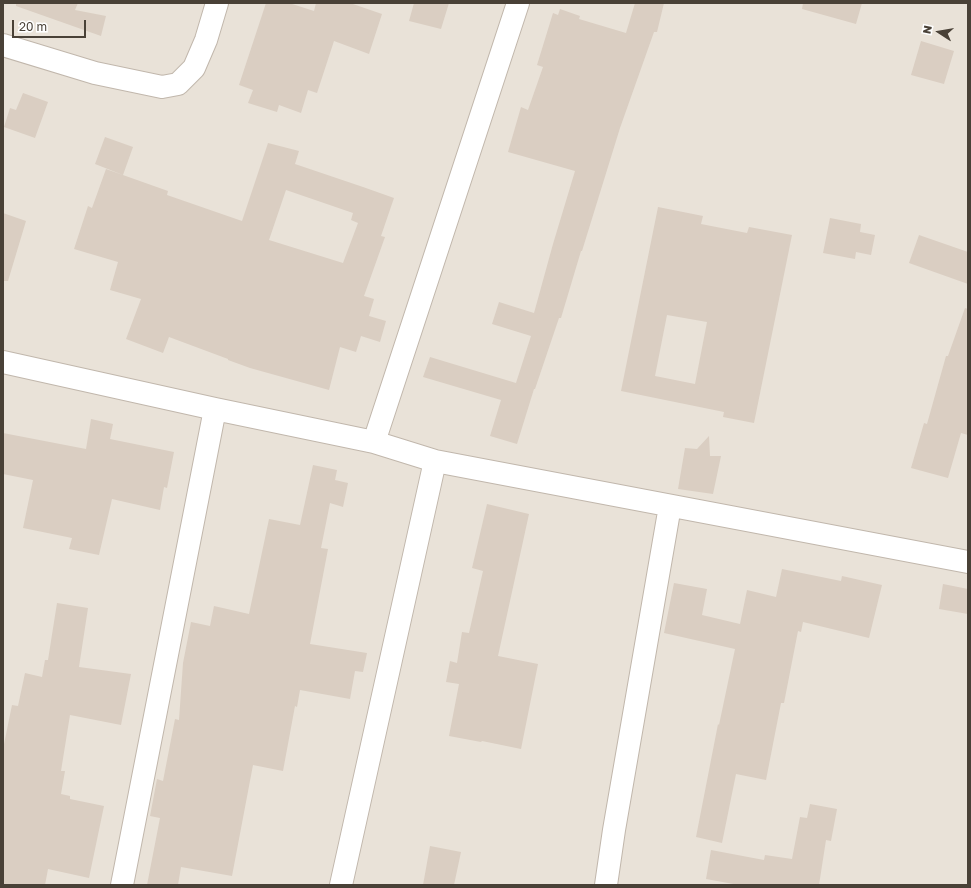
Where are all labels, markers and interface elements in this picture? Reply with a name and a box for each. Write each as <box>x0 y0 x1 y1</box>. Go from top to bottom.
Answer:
scale bar <box>14 12 88 38</box>
north arrow <box>919 12 959 52</box>
text: 20 m <box>19 19 47 34</box>
text: N <box>920 24 934 35</box>

